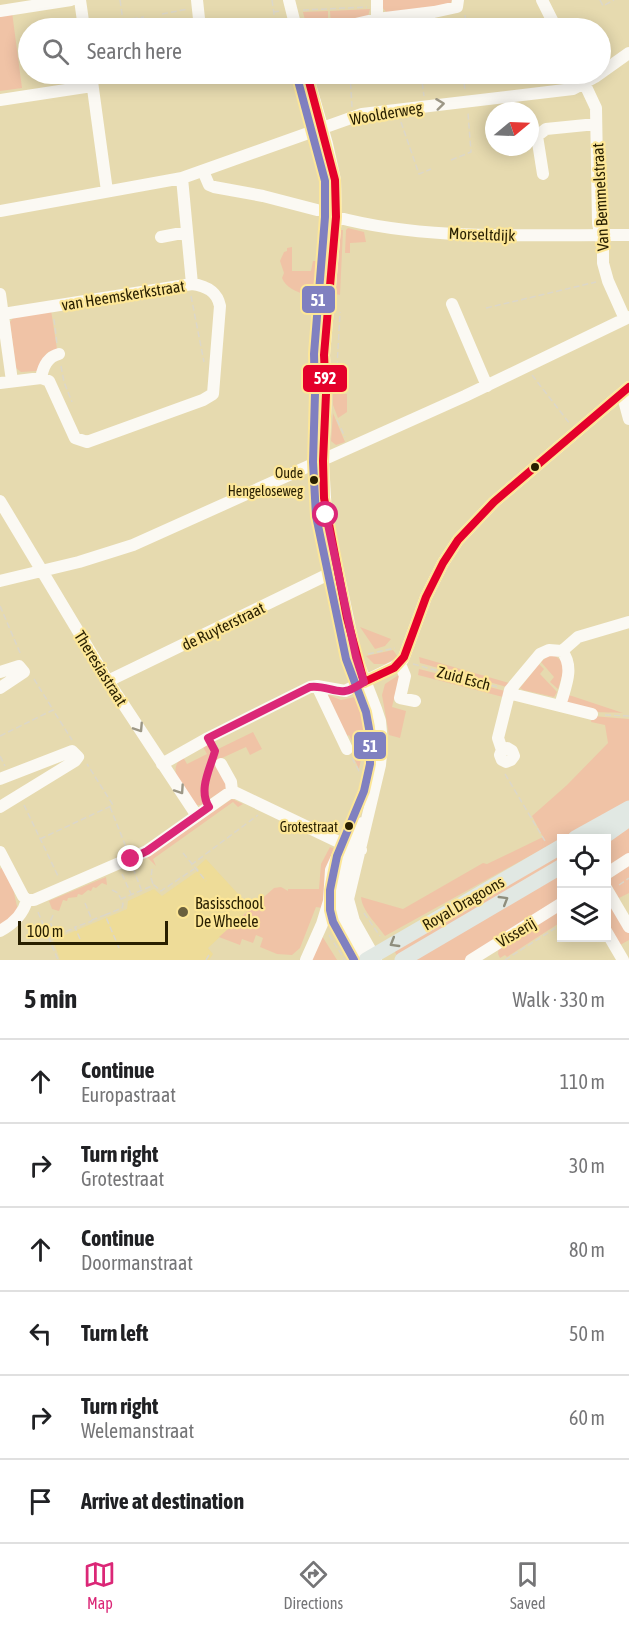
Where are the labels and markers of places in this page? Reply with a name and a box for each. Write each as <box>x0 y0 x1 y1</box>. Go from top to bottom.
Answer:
unlabelled marker <box>529 461 541 473</box>
place label: Oude Hengeloseweg <box>228 465 303 499</box>
marker: Oude Hengeloseweg <box>308 474 320 486</box>
place label: Grotestraat <box>280 819 338 835</box>
marker: Grotestraat <box>343 820 355 832</box>
place label: Basisschool De Wheele <box>195 894 264 930</box>
marker: Basisschool De Wheele <box>176 905 190 919</box>

